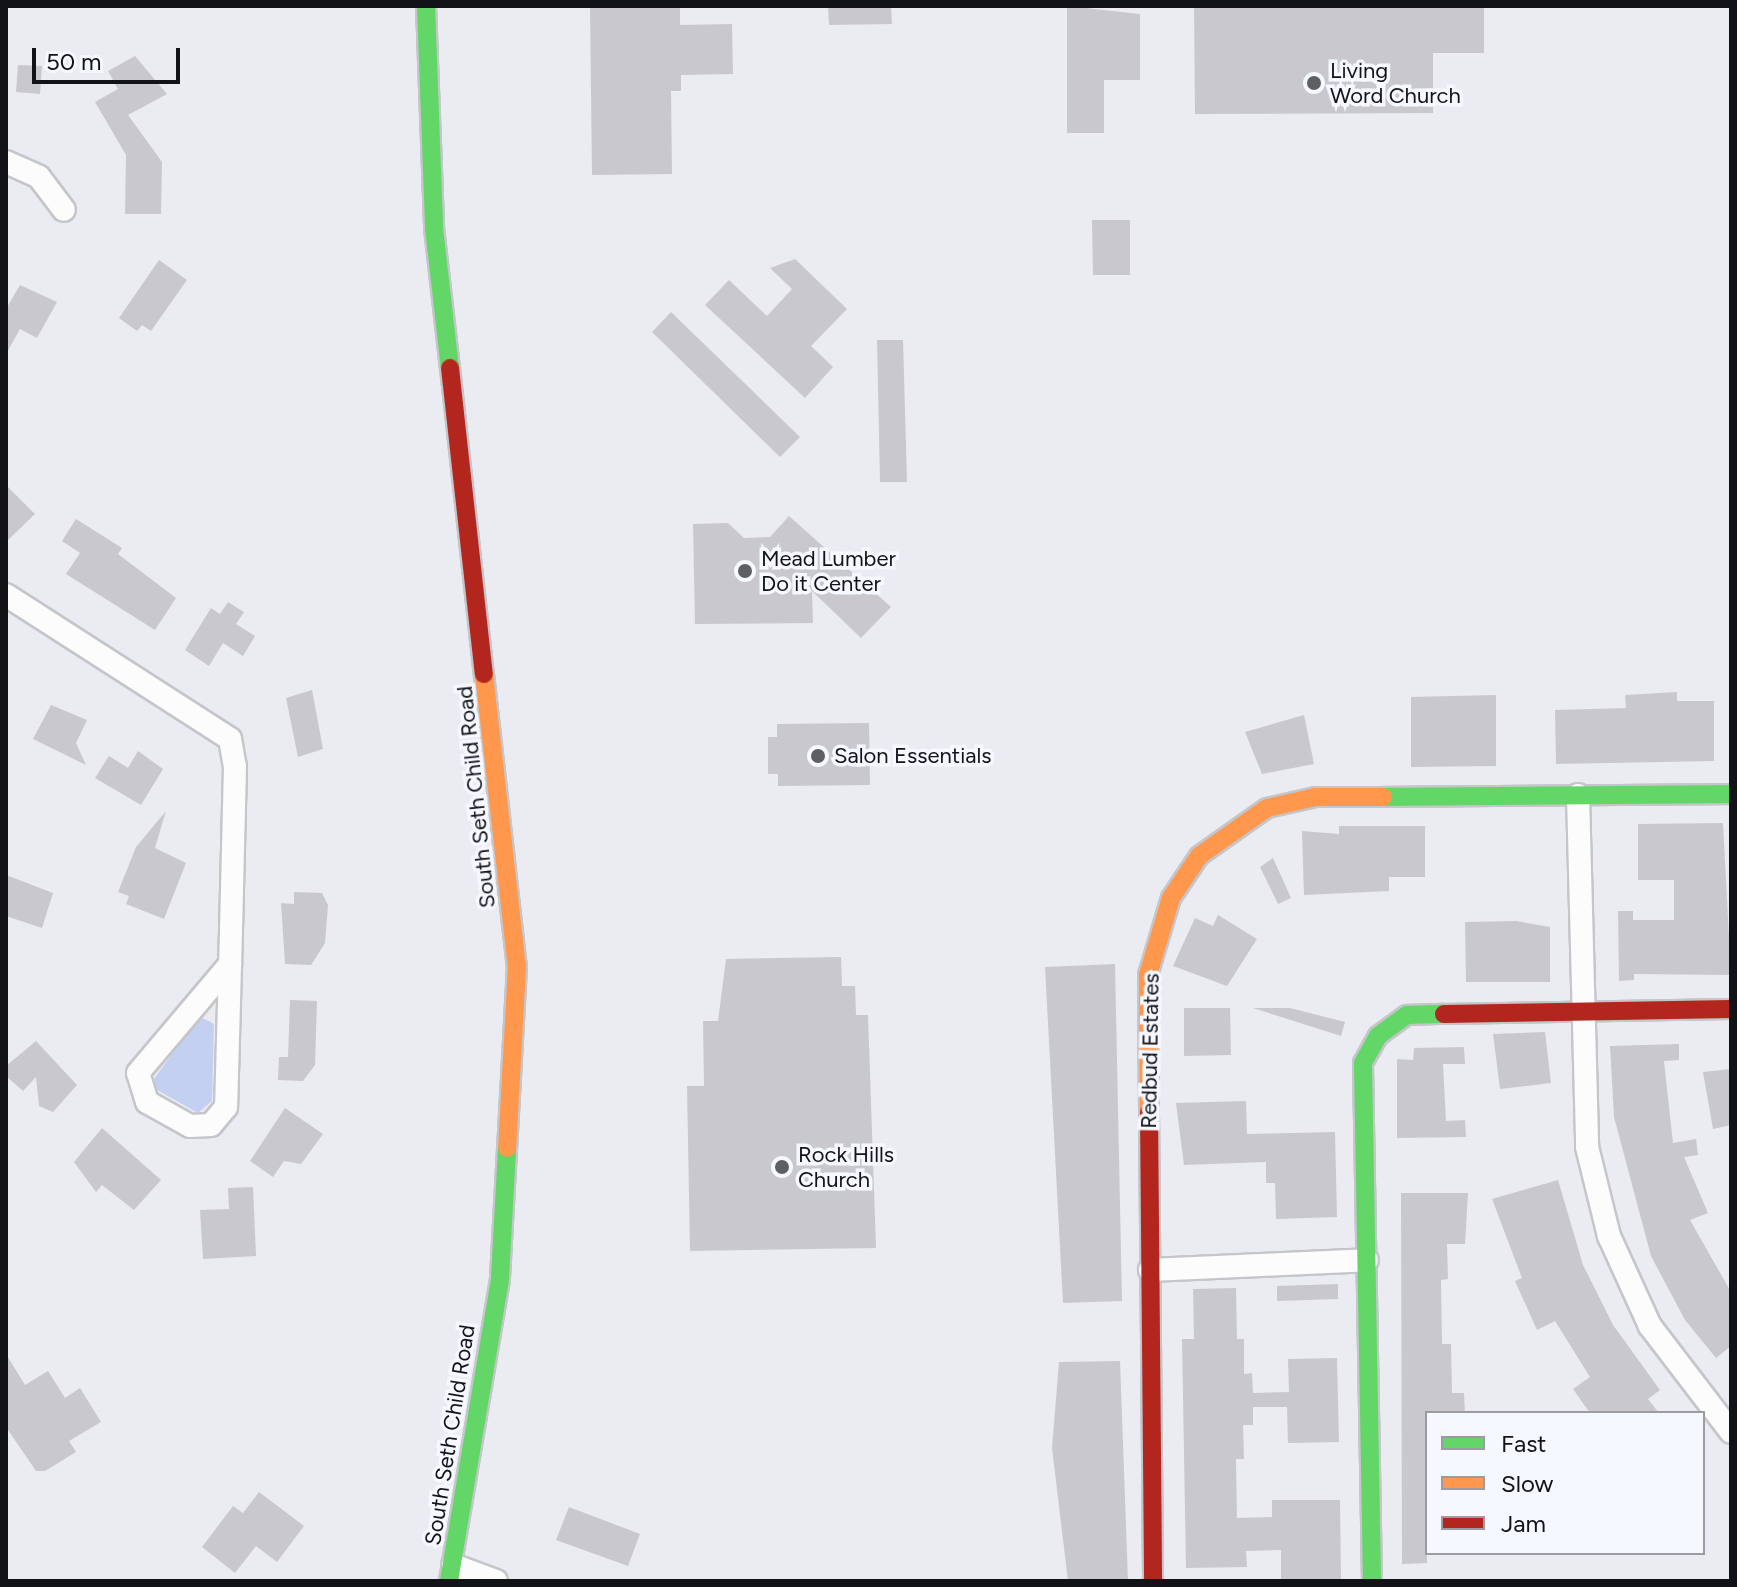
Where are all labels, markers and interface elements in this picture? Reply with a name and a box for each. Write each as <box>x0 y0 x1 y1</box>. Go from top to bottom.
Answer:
scale bar <box>36 32 184 82</box>
text: 50 m <box>46 47 102 76</box>
place label: Living Word Church <box>1330 57 1461 108</box>
marker: Living Word Church <box>1305 74 1323 92</box>
place label: Mead Lumber Do it Center <box>761 545 896 596</box>
marker: Mead Lumber Do it Center <box>736 562 754 580</box>
street label: South Seth Child Road <box>451 685 501 909</box>
place label: Salon Essentials <box>834 743 992 769</box>
marker: Salon Essentials <box>809 747 827 765</box>
street label: Redbud Estates <box>1135 973 1165 1129</box>
place label: Rock Hills Church <box>798 1141 894 1192</box>
marker: Rock Hills Church <box>773 1158 791 1176</box>
street label: South Seth Child Road <box>420 1323 480 1547</box>
legend <box>1425 1411 1705 1555</box>
text: Fast <box>1501 1429 1546 1458</box>
text: Slow <box>1501 1469 1553 1498</box>
text: Jam <box>1501 1509 1546 1538</box>

